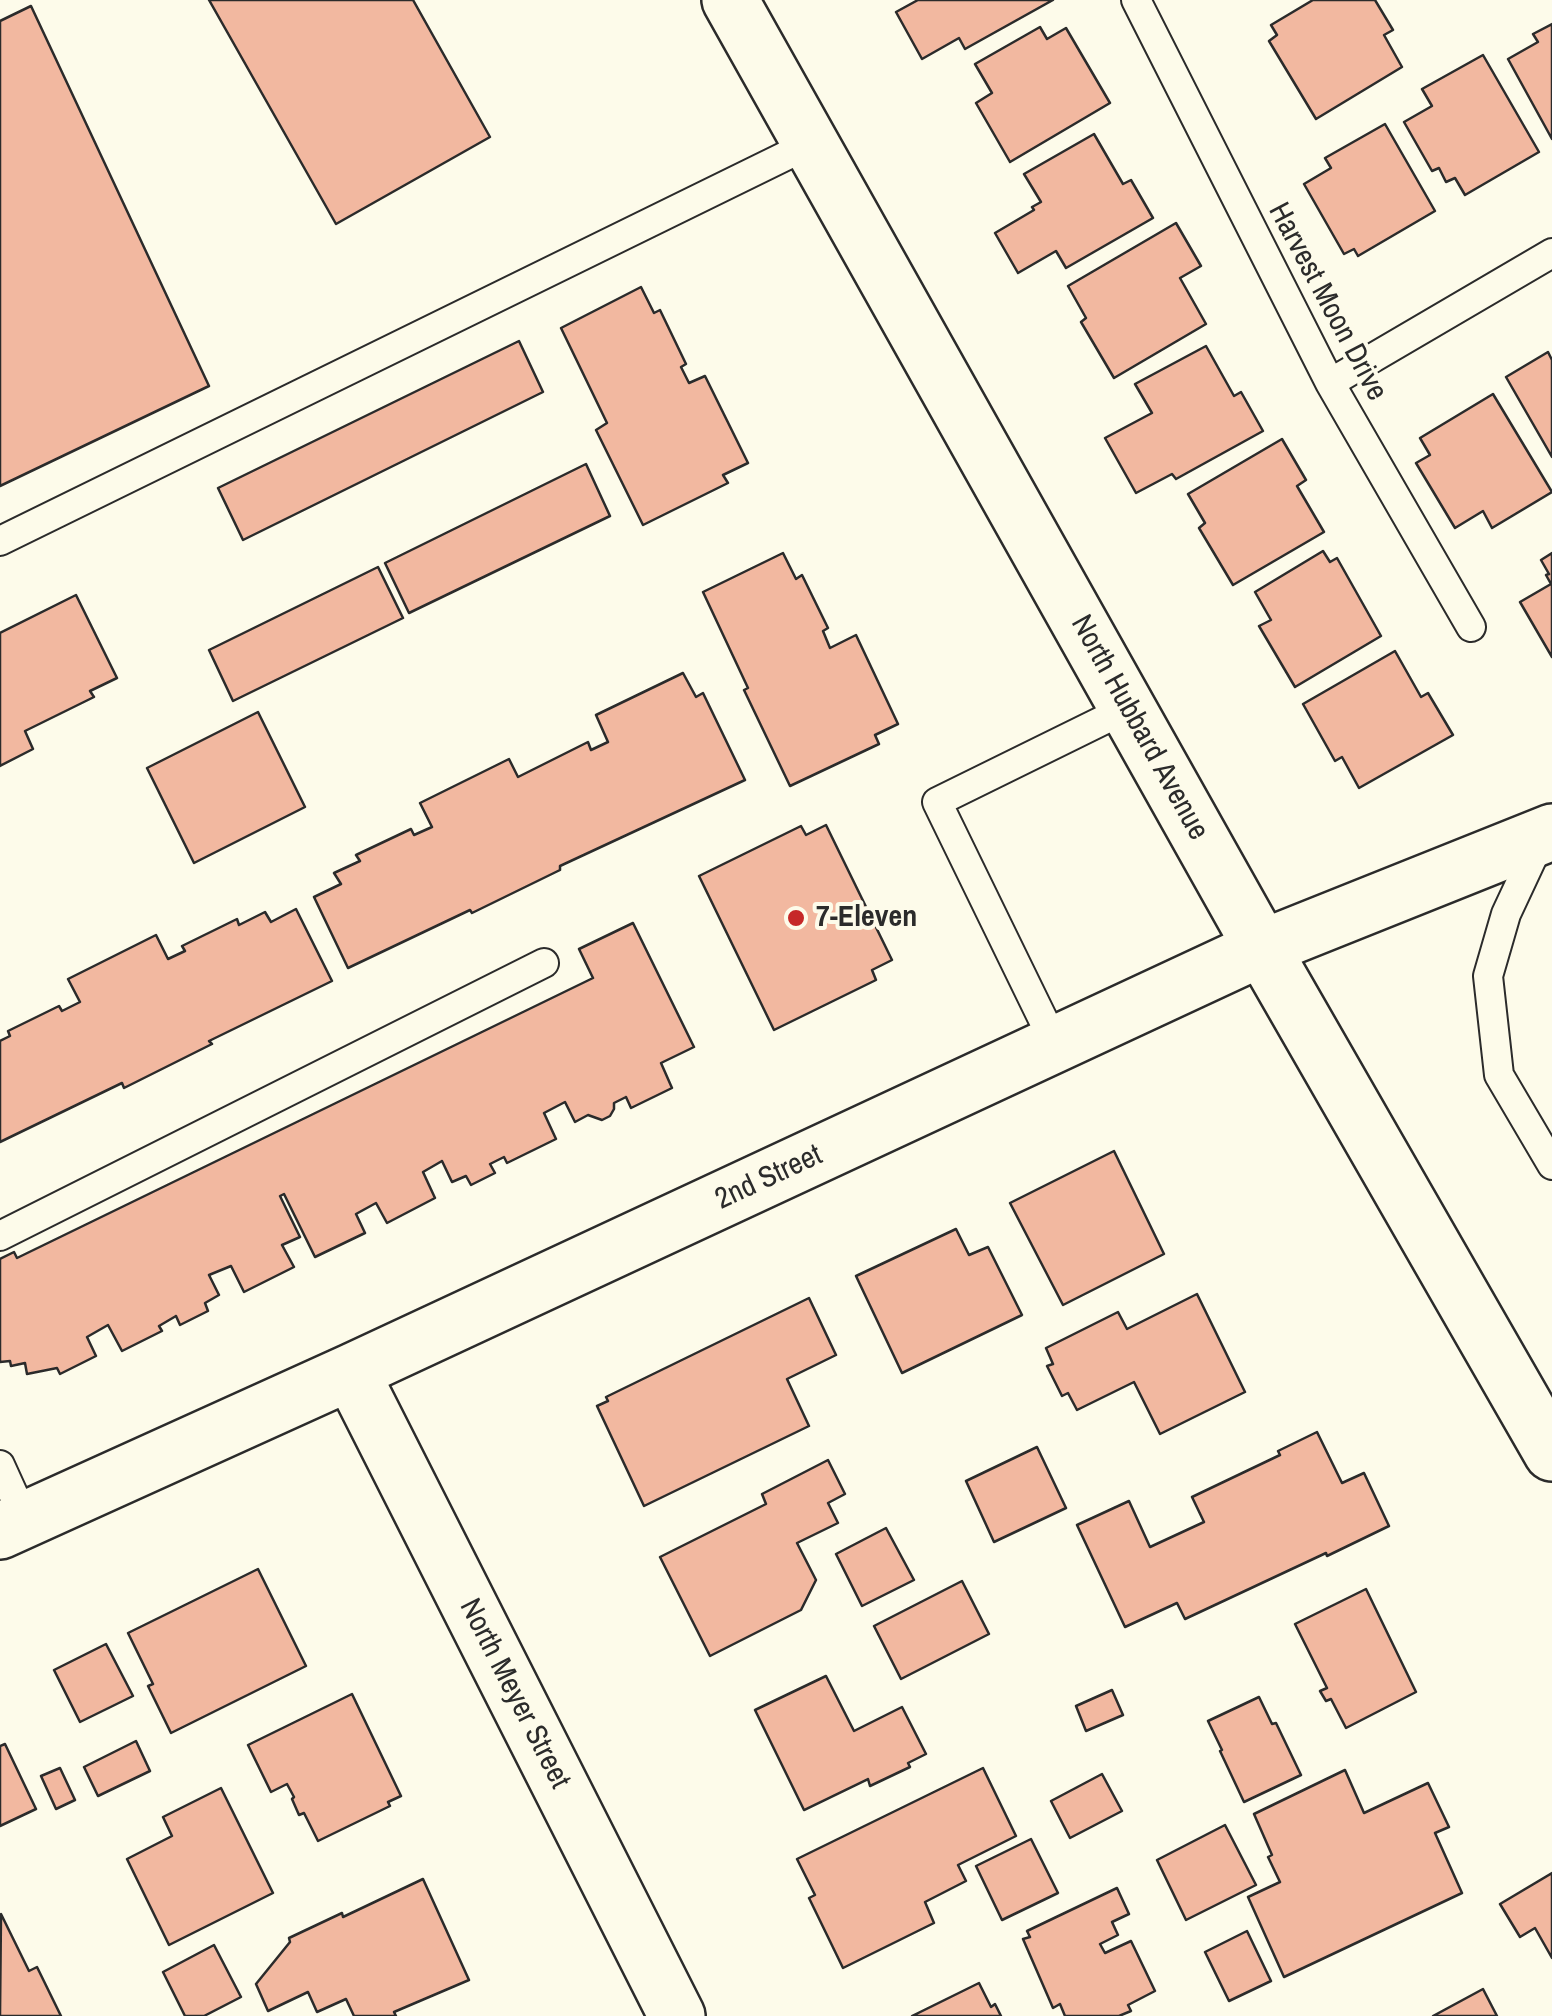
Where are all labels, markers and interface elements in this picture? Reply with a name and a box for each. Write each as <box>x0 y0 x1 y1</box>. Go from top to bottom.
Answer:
street label: Harvest Moon Drive <box>1260 197 1394 407</box>
street label: North Hubbard Avenue <box>1062 609 1216 847</box>
place label: 7-Eleven <box>816 900 917 936</box>
marker: 7-Eleven <box>785 907 807 929</box>
street label: 2nd Street <box>710 1138 828 1218</box>
street label: North Meyer Street <box>451 1593 577 1795</box>

